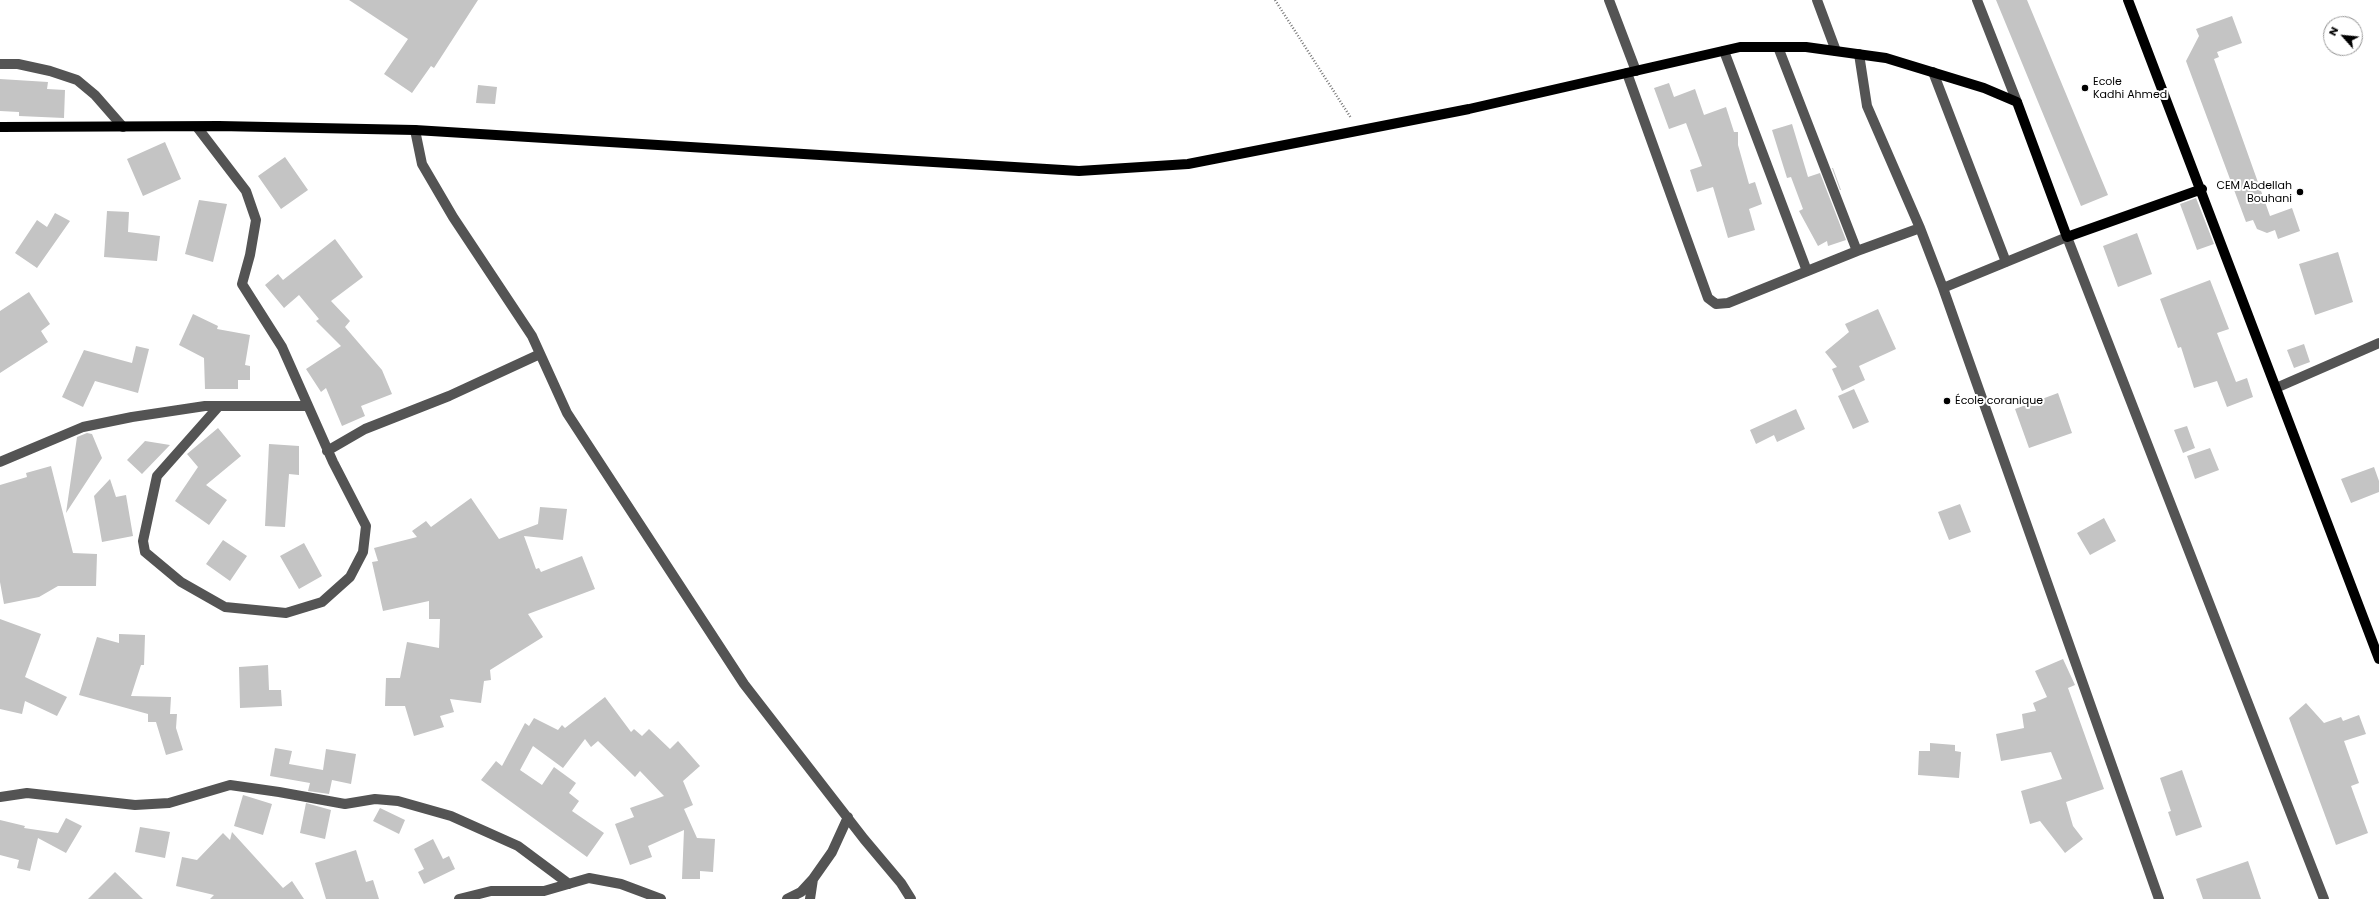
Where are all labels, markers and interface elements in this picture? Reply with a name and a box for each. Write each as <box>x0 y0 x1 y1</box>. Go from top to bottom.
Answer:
north arrow <box>2323 16 2363 56</box>
text: N <box>2324 24 2342 38</box>
place label: Ecole Kadhi Ahmed <box>2093 75 2167 101</box>
marker: Ecole Kadhi Ahmed <box>2080 83 2090 93</box>
place label: CEM Abdellah Bouhani <box>2216 179 2292 205</box>
marker: CEM Abdellah Bouhani <box>2295 187 2305 197</box>
place label: École coranique <box>1955 394 2043 408</box>
marker: École coranique <box>1942 396 1952 406</box>

